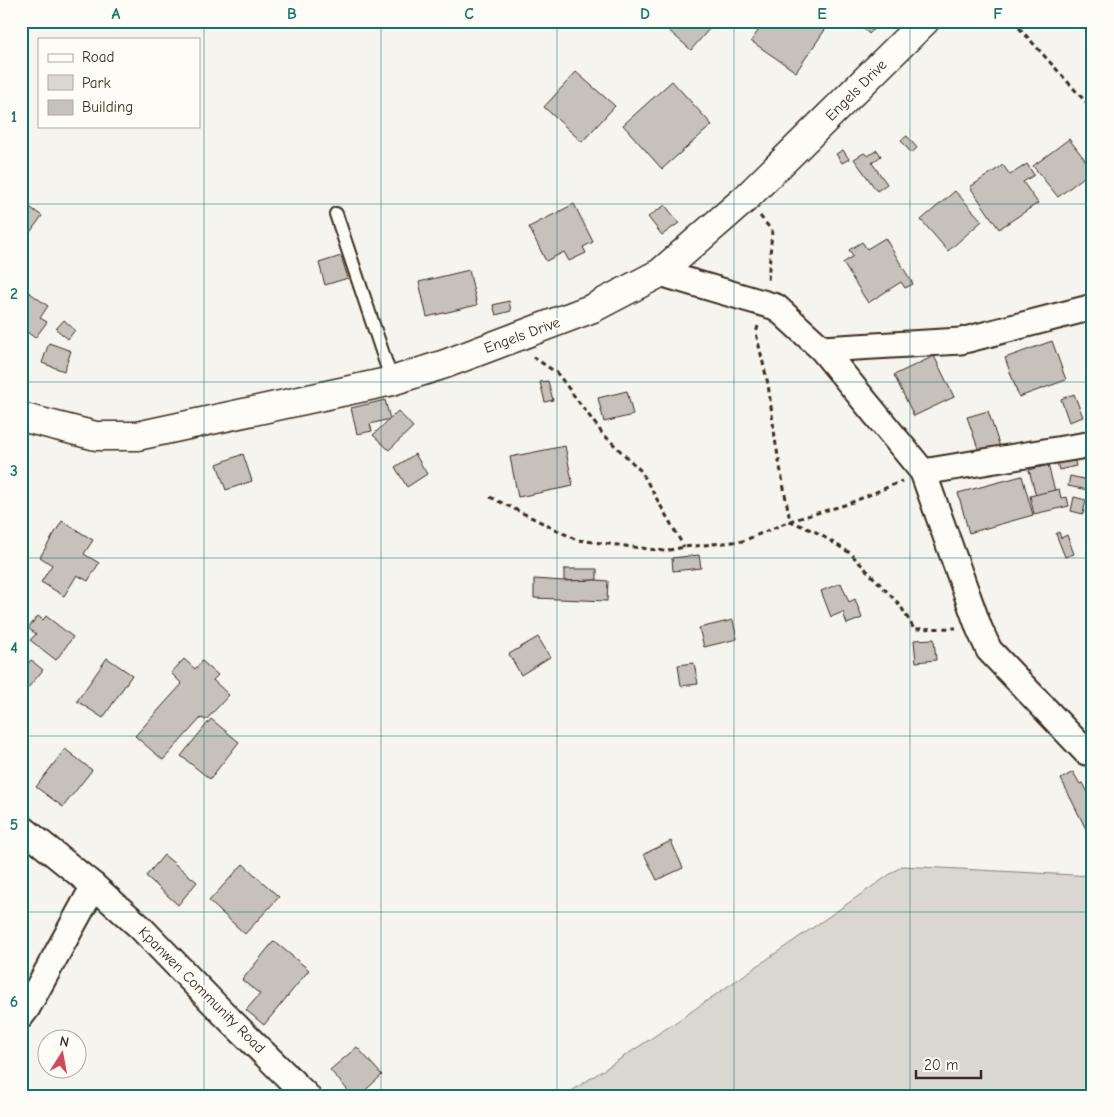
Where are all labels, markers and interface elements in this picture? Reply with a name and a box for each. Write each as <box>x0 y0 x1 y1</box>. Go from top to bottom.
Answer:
text: A <box>112 5 121 23</box>
text: B <box>287 5 297 23</box>
text: C <box>464 5 474 23</box>
text: D <box>640 5 650 23</box>
text: E <box>817 5 827 23</box>
text: F <box>993 5 1003 23</box>
legend <box>38 38 200 128</box>
text: Road <box>82 48 114 66</box>
street label: Engels Drive <box>821 55 891 125</box>
text: Park <box>82 74 111 92</box>
text: Building <box>82 98 133 116</box>
text: 1 <box>11 108 17 126</box>
text: 2 <box>10 285 18 303</box>
street label: Engels Drive <box>482 313 563 357</box>
text: 3 <box>10 462 18 480</box>
text: 4 <box>10 639 18 657</box>
text: 5 <box>10 816 18 834</box>
street label: Kpanwen Community Road <box>135 923 269 1057</box>
text: 6 <box>10 993 18 1011</box>
north arrow <box>38 1030 88 1080</box>
text: N <box>58 1033 70 1051</box>
scale bar <box>916 1047 982 1079</box>
text: 20 m <box>924 1056 958 1074</box>

